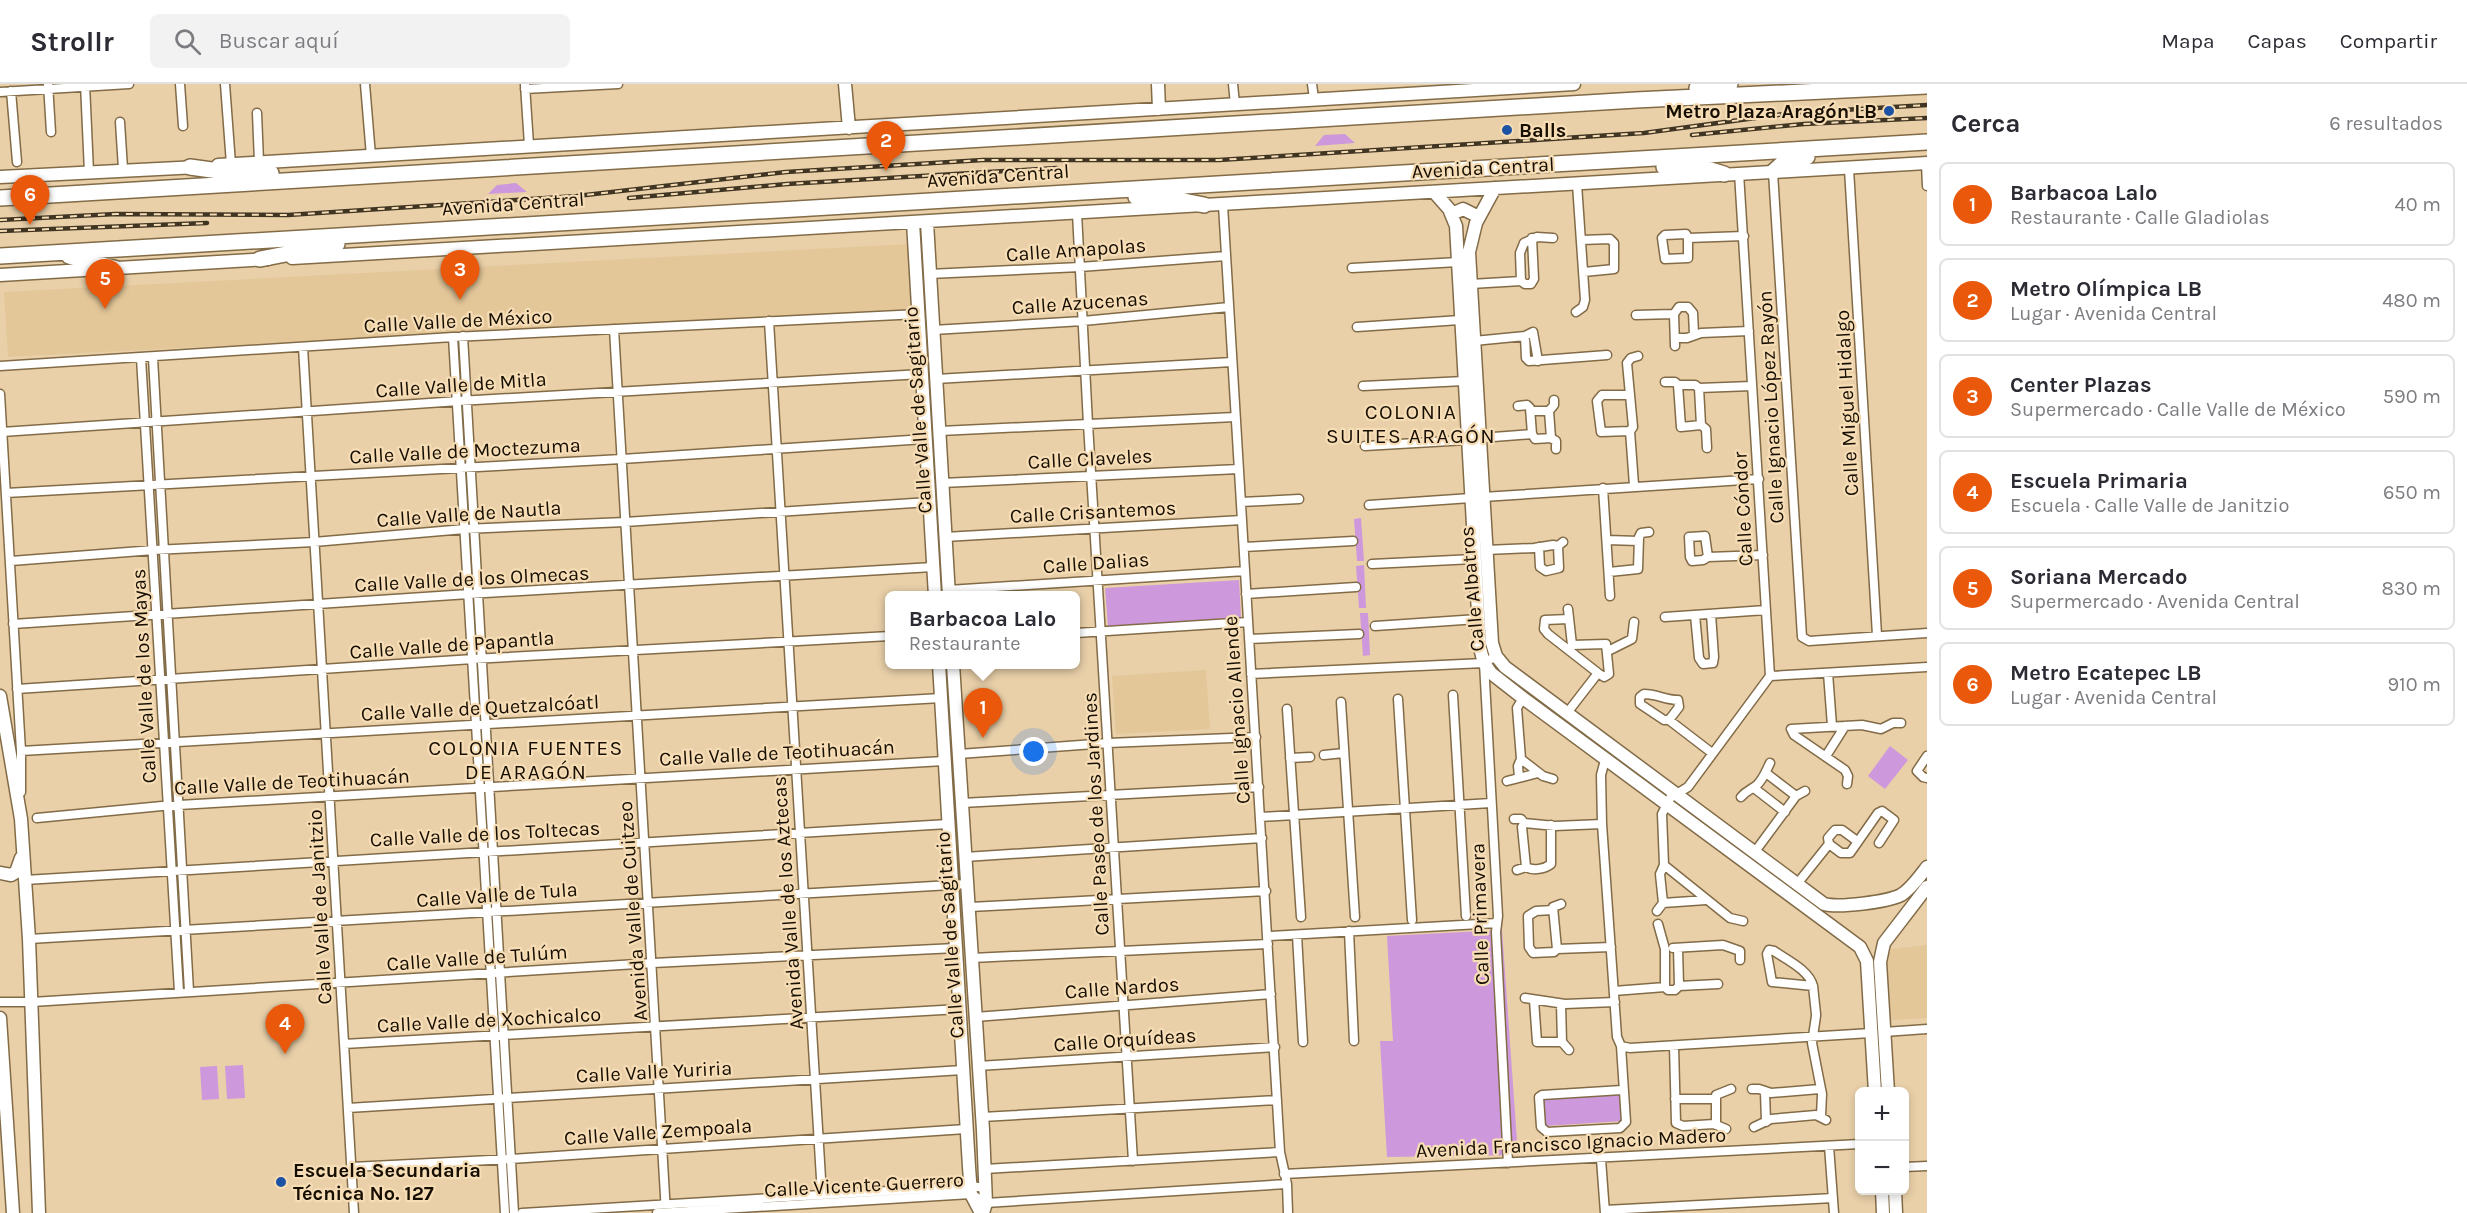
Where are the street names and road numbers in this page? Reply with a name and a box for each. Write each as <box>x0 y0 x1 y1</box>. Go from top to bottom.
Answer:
street label: Avenida Central <box>1411 153 1555 183</box>
street label: Avenida Central <box>926 160 1070 192</box>
street label: Avenida Central <box>441 188 585 220</box>
street label: Calle Amapolas <box>1005 234 1147 266</box>
street label: Calle Azucenas <box>1011 287 1149 319</box>
street label: Calle Ignacio López Rayón <box>1753 290 1789 524</box>
street label: Calle Valle de México <box>363 305 553 337</box>
street label: Calle Valle de Sagitario <box>899 306 937 514</box>
street label: Calle Miguel Hidalgo <box>1831 309 1863 497</box>
street label: Calle Valle de Mitla <box>375 368 547 402</box>
street label: Calle Valle de Moctezuma <box>349 433 581 469</box>
street label: Calle Claveles <box>1027 444 1153 474</box>
street label: Calle Cóndor <box>1728 450 1757 567</box>
street label: Calle Valle de Nautla <box>376 496 562 532</box>
street label: Calle Crisantemos <box>1009 496 1177 528</box>
street label: Calle Albatros <box>1455 525 1489 653</box>
street label: Calle Dalias <box>1042 548 1150 578</box>
street label: Calle Valle de los Olmecas <box>354 561 590 597</box>
street label: Calle Valle de los Mayas <box>127 568 161 784</box>
street label: Calle Ignacio Allende <box>1219 615 1255 805</box>
street label: Calle Valle de Papantla <box>349 626 555 664</box>
street label: Calle Valle de Quetzalcóatl <box>360 690 600 726</box>
street label: Calle Paseo de los Jardines <box>1078 692 1114 936</box>
street label: Calle Valle de Teotihuacán <box>659 735 895 771</box>
street label: Calle Valle de Teotihuacán <box>174 764 410 800</box>
street label: Avenida Valle de los Aztecas <box>768 775 808 1031</box>
street label: Avenida Valle de Cuitzeo <box>614 800 652 1022</box>
street label: Calle Valle de Janitzio <box>303 809 337 1005</box>
street label: Calle Valle de los Toltecas <box>369 816 601 852</box>
street label: Calle Valle de Sagitario <box>931 831 969 1039</box>
street label: Calle Primavera <box>1466 843 1494 985</box>
street label: Calle Valle de Tula <box>416 878 578 912</box>
street label: Calle Valle de Tulúm <box>386 940 568 976</box>
street label: Calle Nardos <box>1064 973 1180 1003</box>
street label: Calle Valle de Xochicalco <box>376 1003 602 1037</box>
street label: Calle Orquídeas <box>1053 1024 1197 1056</box>
street label: Calle Valle Yuriria <box>575 1056 733 1088</box>
street label: Calle Valle Zempoala <box>563 1114 753 1150</box>
street label: Avenida Francisco Ignacio Madero <box>1415 1123 1727 1163</box>
street label: Calle Vicente Guerrero <box>764 1168 964 1202</box>

